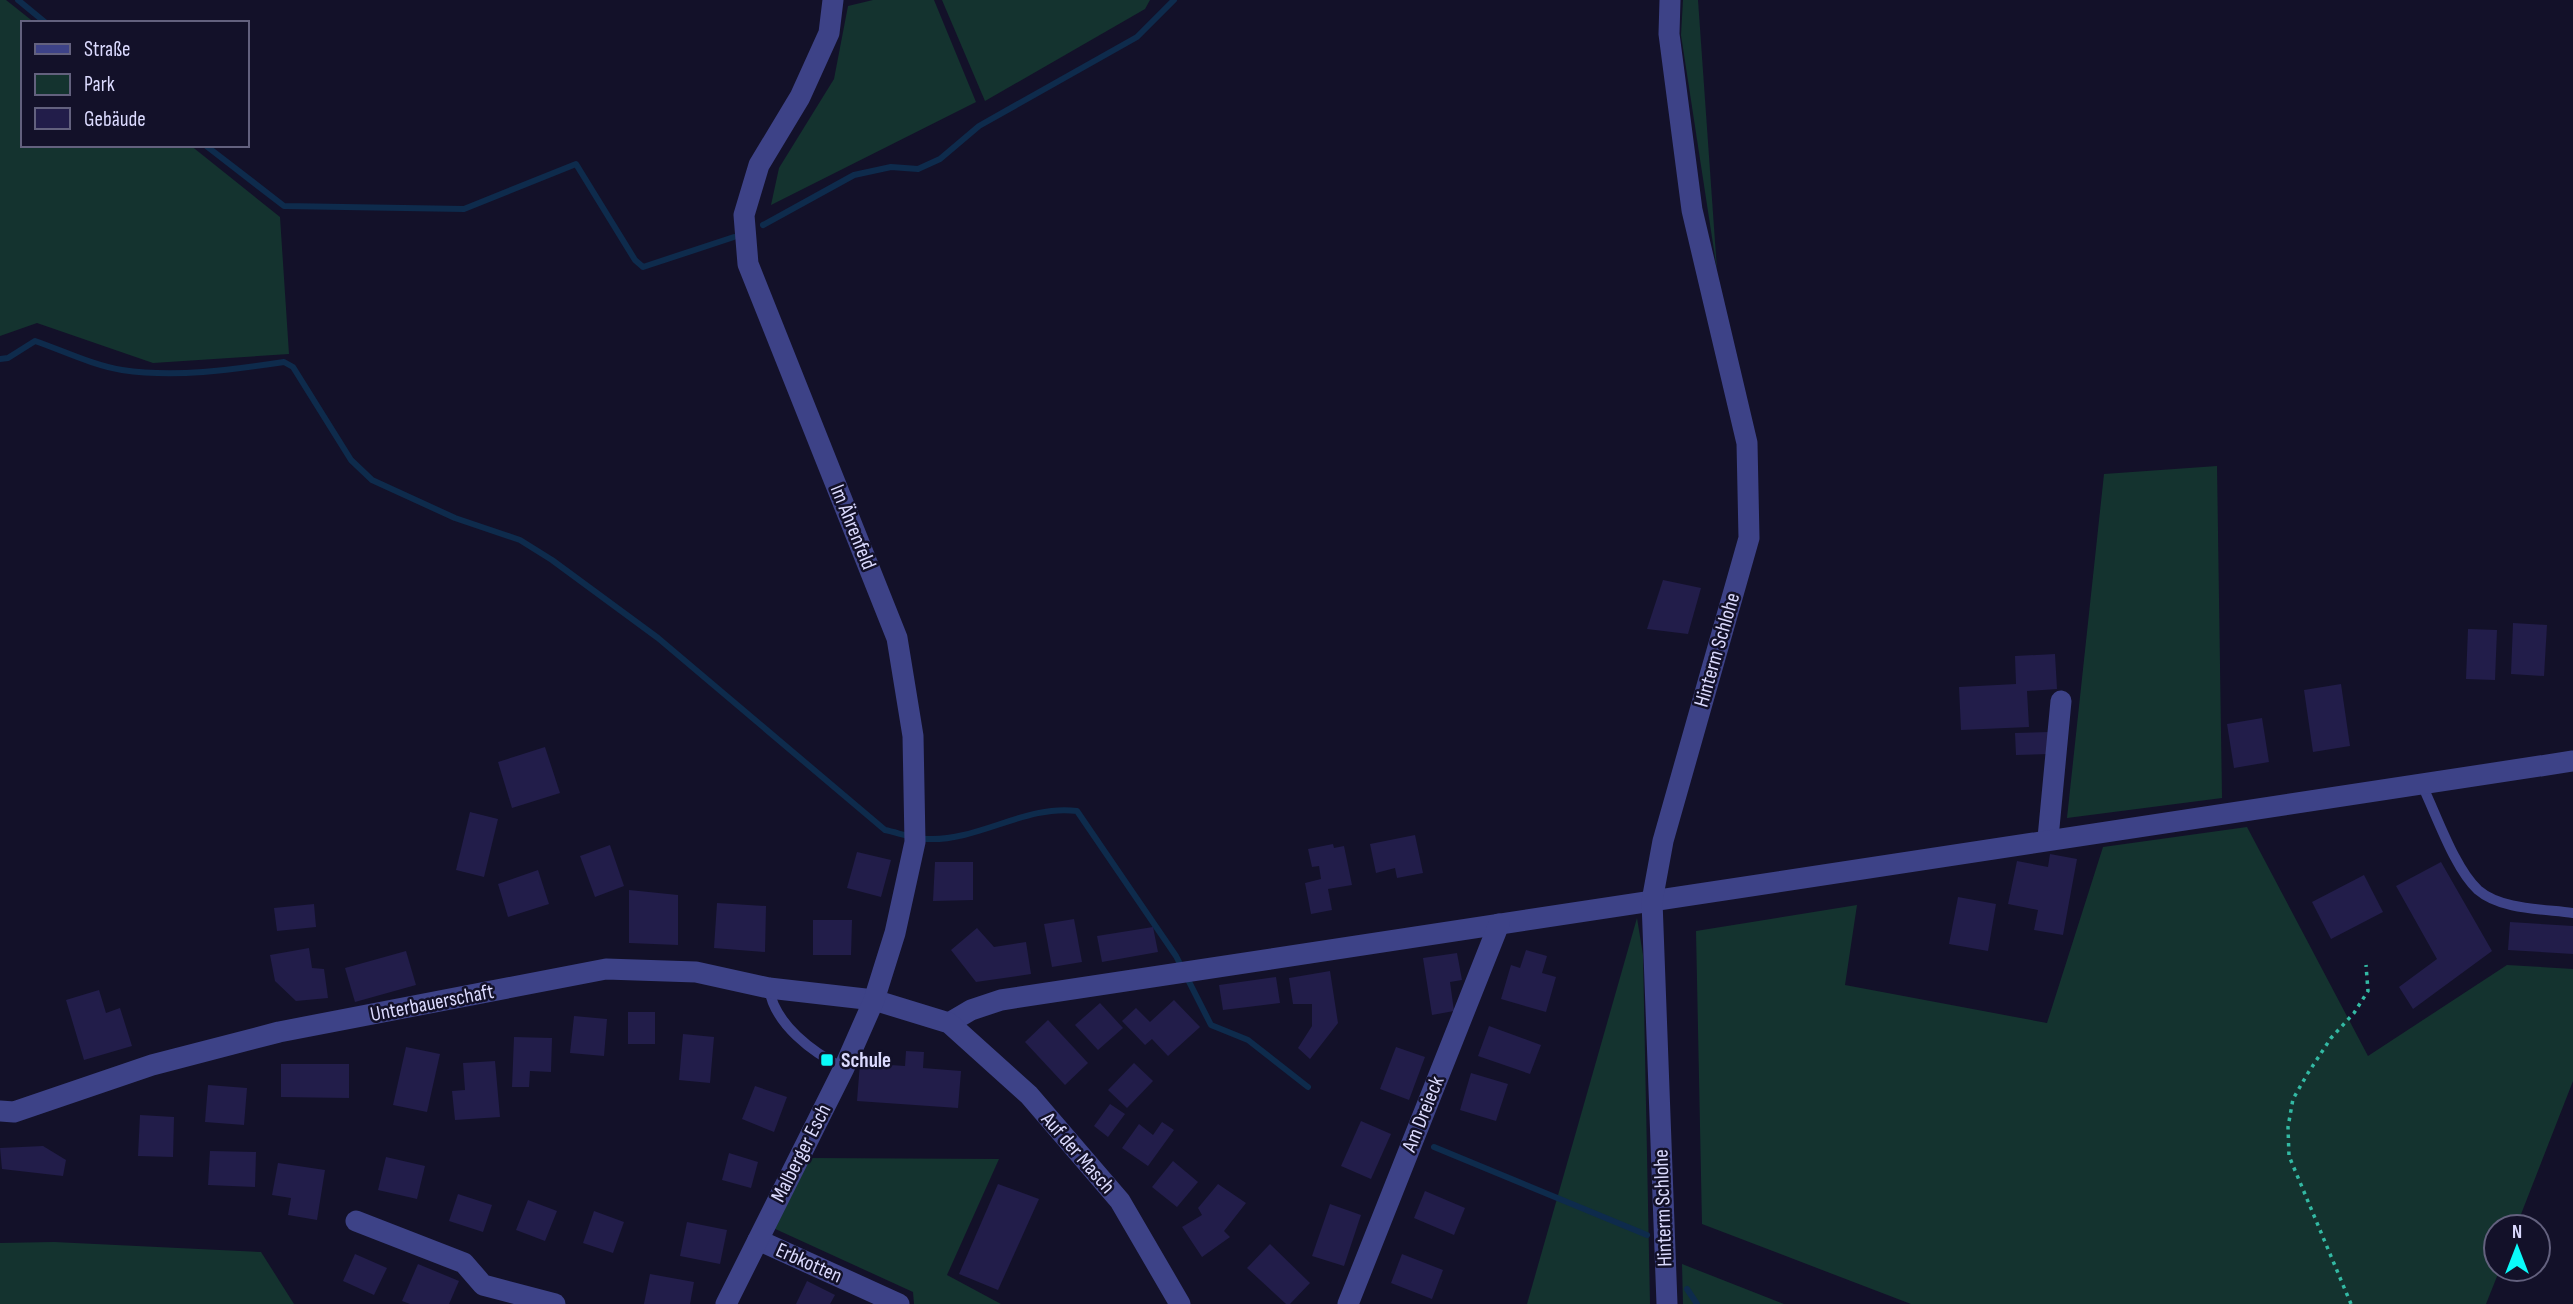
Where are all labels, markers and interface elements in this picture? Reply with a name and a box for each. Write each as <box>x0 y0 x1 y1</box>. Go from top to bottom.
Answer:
legend <box>21 21 248 147</box>
text: Straße <box>84 37 130 62</box>
text: Park <box>84 72 115 97</box>
text: Gebäude <box>84 107 146 132</box>
street label: Im Ährenfeld <box>825 481 881 573</box>
street label: Hinterm Schlohe <box>1689 590 1745 710</box>
street label: Unterbauerschaft <box>368 979 496 1027</box>
place label: Schule <box>841 1048 891 1073</box>
marker: Schule <box>819 1052 835 1068</box>
street label: Am Dreieck <box>1396 1072 1449 1156</box>
street label: Malberger Esch <box>766 1100 836 1206</box>
street label: Auf der Masch <box>1035 1107 1120 1199</box>
street label: Hinterm Schlohe <box>1648 1149 1678 1267</box>
north arrow <box>2482 1213 2552 1283</box>
text: N <box>2512 1221 2522 1244</box>
street label: Erbkotten <box>772 1237 846 1289</box>

